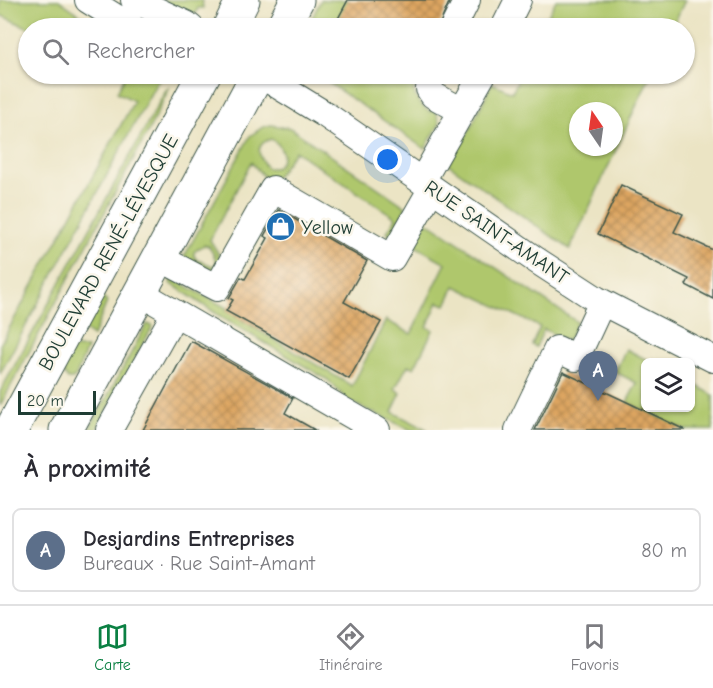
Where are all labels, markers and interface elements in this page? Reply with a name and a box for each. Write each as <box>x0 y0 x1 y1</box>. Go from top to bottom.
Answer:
search box <box>18 18 695 84</box>
icon: search <box>39 35 72 68</box>
text: Rechercher <box>87 38 195 64</box>
north arrow <box>569 102 623 156</box>
street label: BOULEVARD RENÉ-LÉVESQUE <box>34 130 183 374</box>
your location <box>373 145 402 174</box>
street label: RUE SAINT-AMANT <box>420 176 574 289</box>
shop icon: Yellow <box>264 211 296 243</box>
place label: Yellow <box>301 216 353 239</box>
pin: A <box>578 352 618 401</box>
map controls <box>641 358 695 412</box>
button: layers <box>641 358 695 412</box>
scale bar <box>18 388 96 416</box>
text: 20 m <box>27 392 64 410</box>
text: À proximité <box>24 454 151 484</box>
text: Desjardins Entreprises <box>83 526 294 552</box>
text: A <box>40 539 51 562</box>
text: 80 m <box>641 539 687 562</box>
text: Bureaux · Rue Saint-Amant <box>83 552 315 575</box>
tab: Carte <box>94 620 131 674</box>
tab: Itinéraire <box>319 620 382 674</box>
tab: Favoris <box>571 620 619 674</box>

